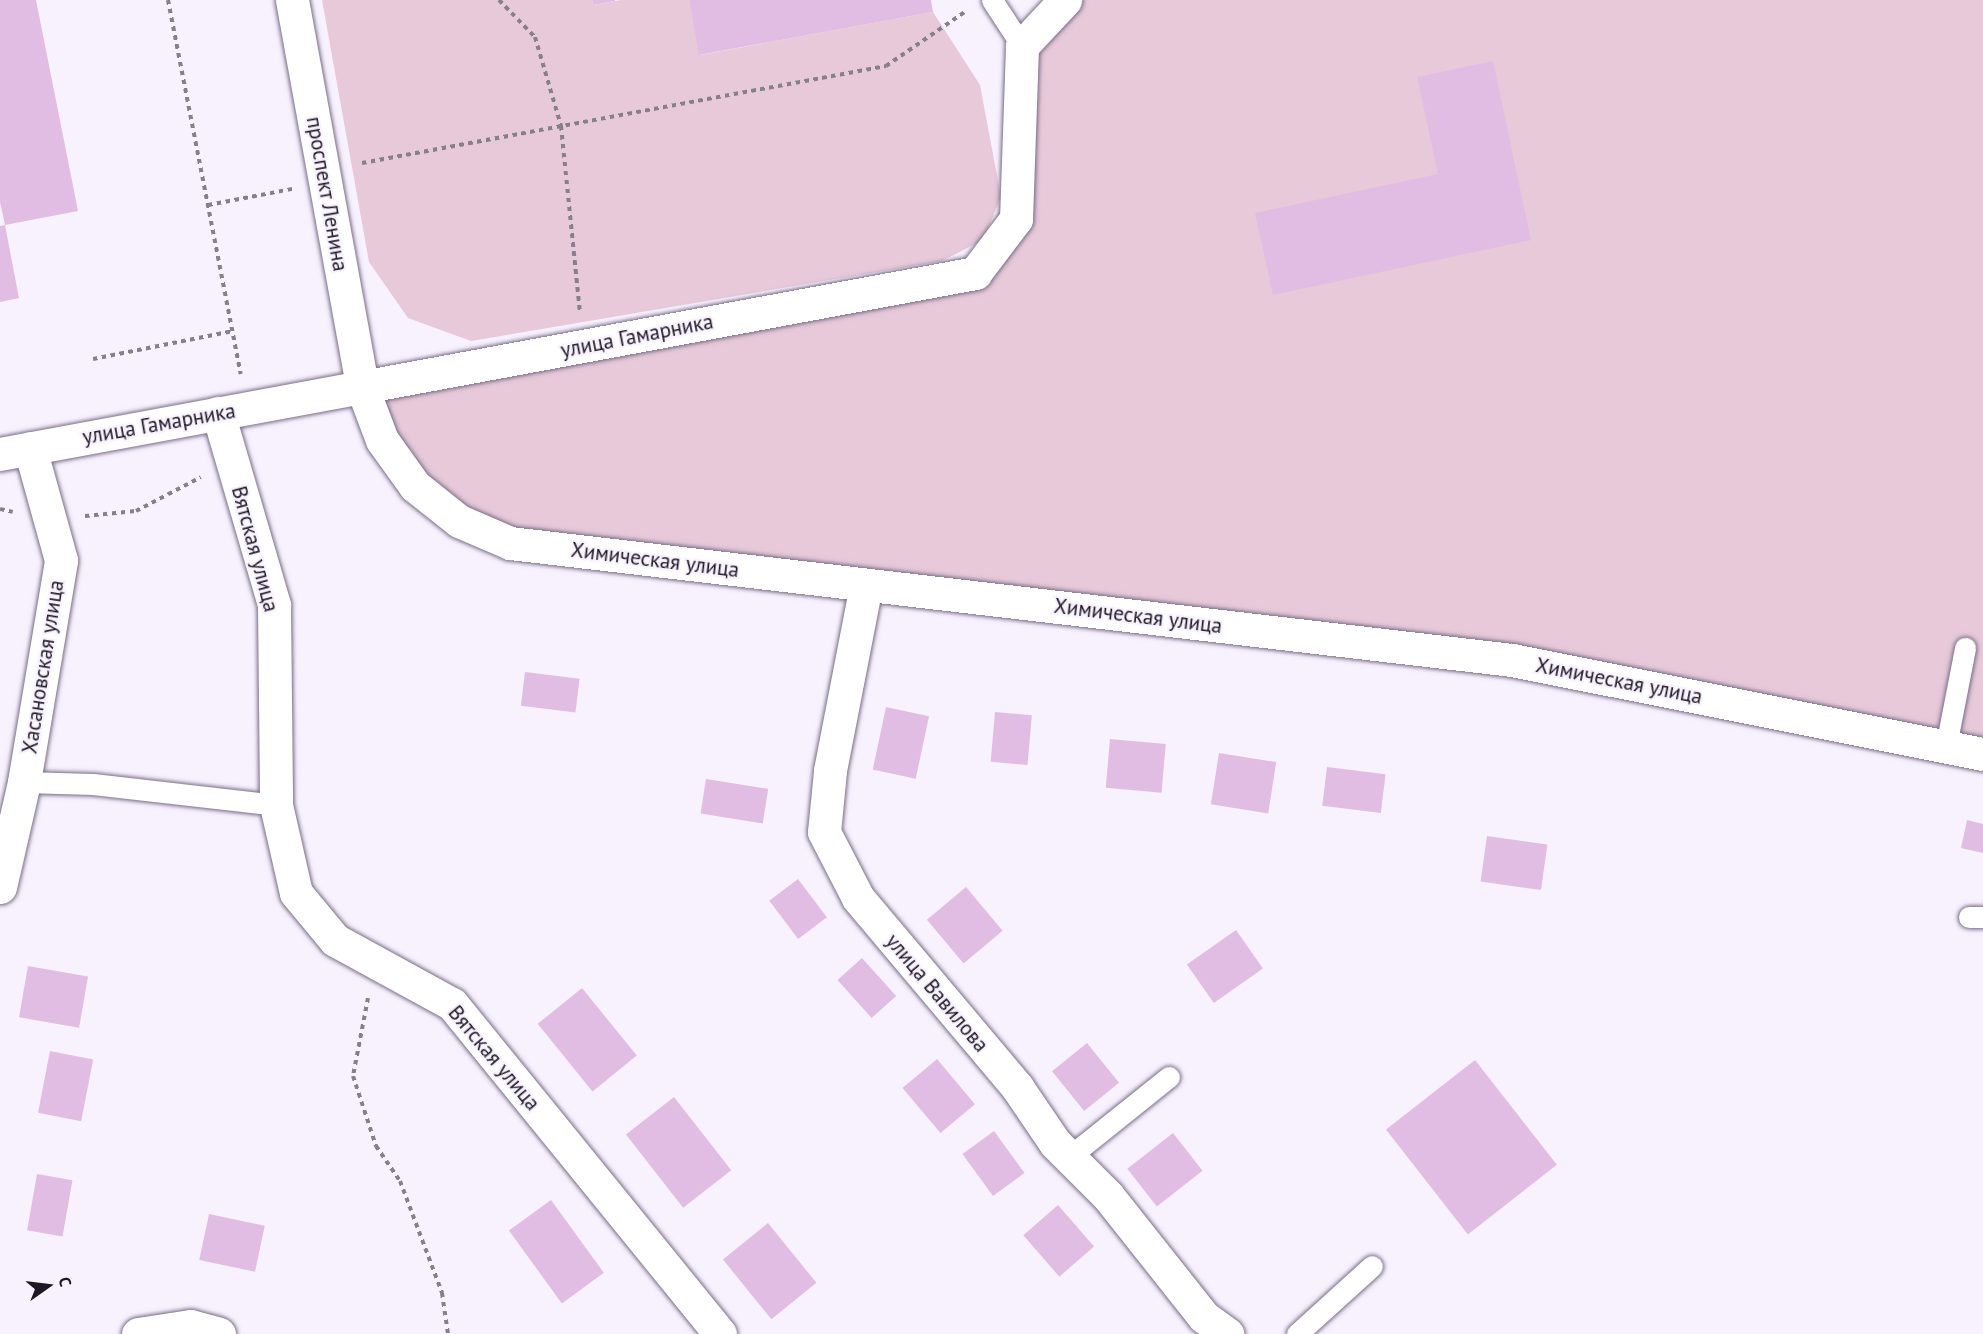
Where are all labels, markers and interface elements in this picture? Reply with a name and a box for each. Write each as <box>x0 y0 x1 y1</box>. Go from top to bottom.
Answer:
street label: проспект Ленина <box>301 114 353 274</box>
street label: улица Гамарника <box>559 309 715 363</box>
street label: улица Гамарника <box>80 398 238 450</box>
street label: Вятская улица <box>226 483 284 615</box>
street label: Химическая улица <box>570 537 740 583</box>
street label: Хасановская улица <box>17 578 69 756</box>
street label: Химическая улица <box>1053 593 1223 639</box>
street label: Химическая улица <box>1534 652 1704 710</box>
street label: улица Вавилова <box>880 929 994 1057</box>
street label: Вятская улица <box>443 1000 545 1116</box>
north arrow <box>18 1256 78 1316</box>
text: С <box>55 1275 76 1288</box>

